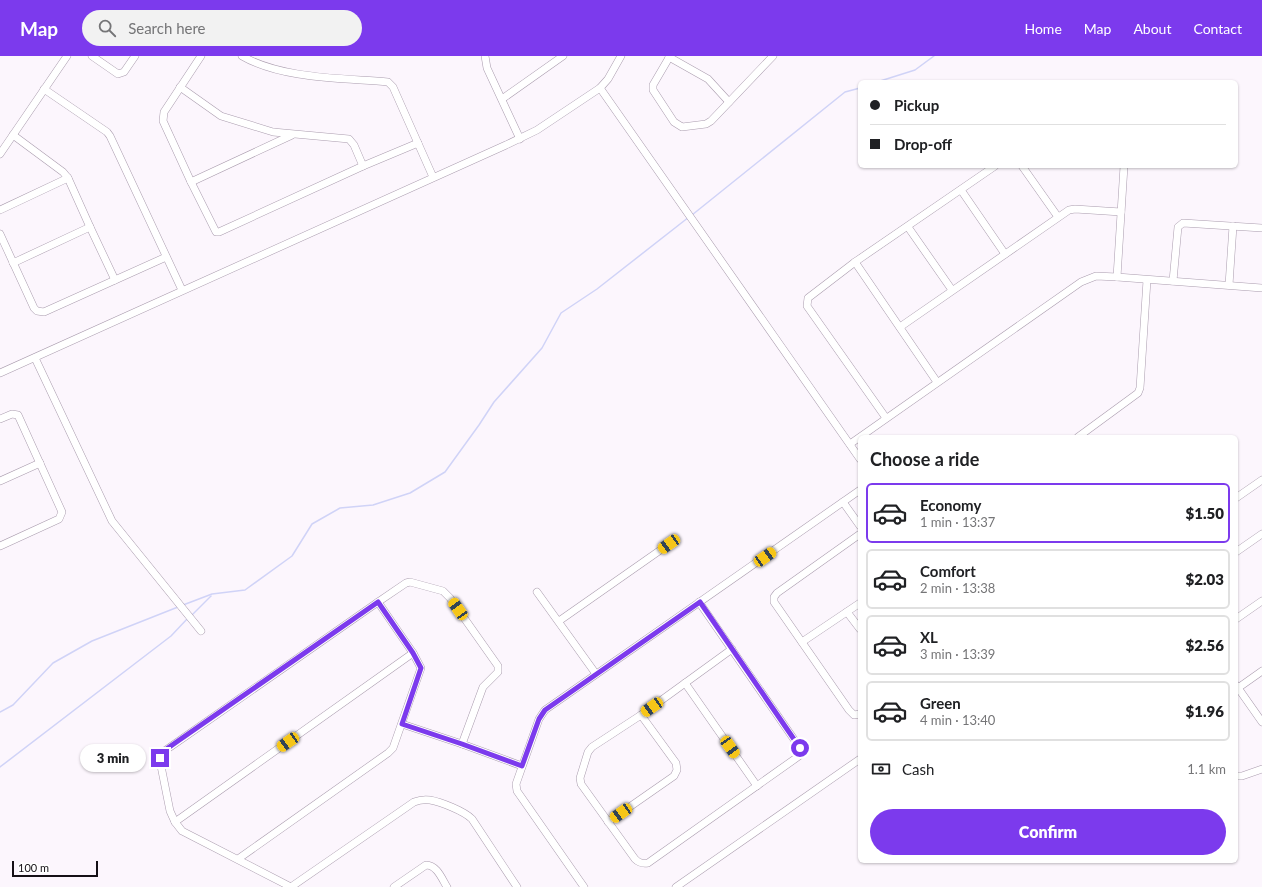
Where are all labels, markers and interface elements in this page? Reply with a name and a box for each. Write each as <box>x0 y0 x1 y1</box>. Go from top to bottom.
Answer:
search box <box>82 10 362 46</box>
text: Map <box>20 17 58 40</box>
icon: search <box>96 17 118 39</box>
text: Search here <box>128 19 206 37</box>
text: Home <box>1024 20 1062 37</box>
text: Map <box>1084 20 1111 37</box>
text: About <box>1133 20 1171 37</box>
text: Contact <box>1193 20 1242 37</box>
text: Pickup <box>894 96 939 114</box>
text: Drop-off <box>894 135 952 153</box>
text: Choose a ride <box>870 448 979 470</box>
icon: car <box>872 495 908 531</box>
text: Economy <box>920 496 981 514</box>
text: $1.50 <box>1186 504 1224 522</box>
text: 1 min · 13:37 <box>920 514 995 530</box>
car <box>656 532 682 556</box>
car <box>752 545 778 569</box>
icon: car <box>872 561 908 597</box>
text: Comfort <box>920 562 976 580</box>
text: $2.03 <box>1186 570 1224 588</box>
text: 2 min · 13:38 <box>920 580 995 596</box>
car <box>446 596 470 622</box>
icon: car <box>872 627 908 663</box>
text: XL <box>920 628 938 646</box>
text: $2.56 <box>1186 636 1224 654</box>
text: 3 min · 13:39 <box>920 646 995 662</box>
icon: car <box>872 693 908 729</box>
text: Green <box>920 694 961 712</box>
car <box>639 695 665 719</box>
text: $1.96 <box>1186 702 1224 720</box>
text: 4 min · 13:40 <box>920 712 995 728</box>
car <box>275 730 301 754</box>
car <box>718 734 742 760</box>
route start <box>791 739 809 757</box>
callout: 3 min <box>80 744 146 772</box>
route end <box>151 749 169 767</box>
text: 3 min <box>97 750 129 766</box>
icon: cash <box>870 758 892 780</box>
text: Cash <box>902 760 934 778</box>
text: 1.1 km <box>1187 761 1226 777</box>
car <box>608 801 634 825</box>
button: Confirm <box>870 809 1226 855</box>
scale bar <box>12 859 98 878</box>
text: 100 m <box>18 861 49 874</box>

